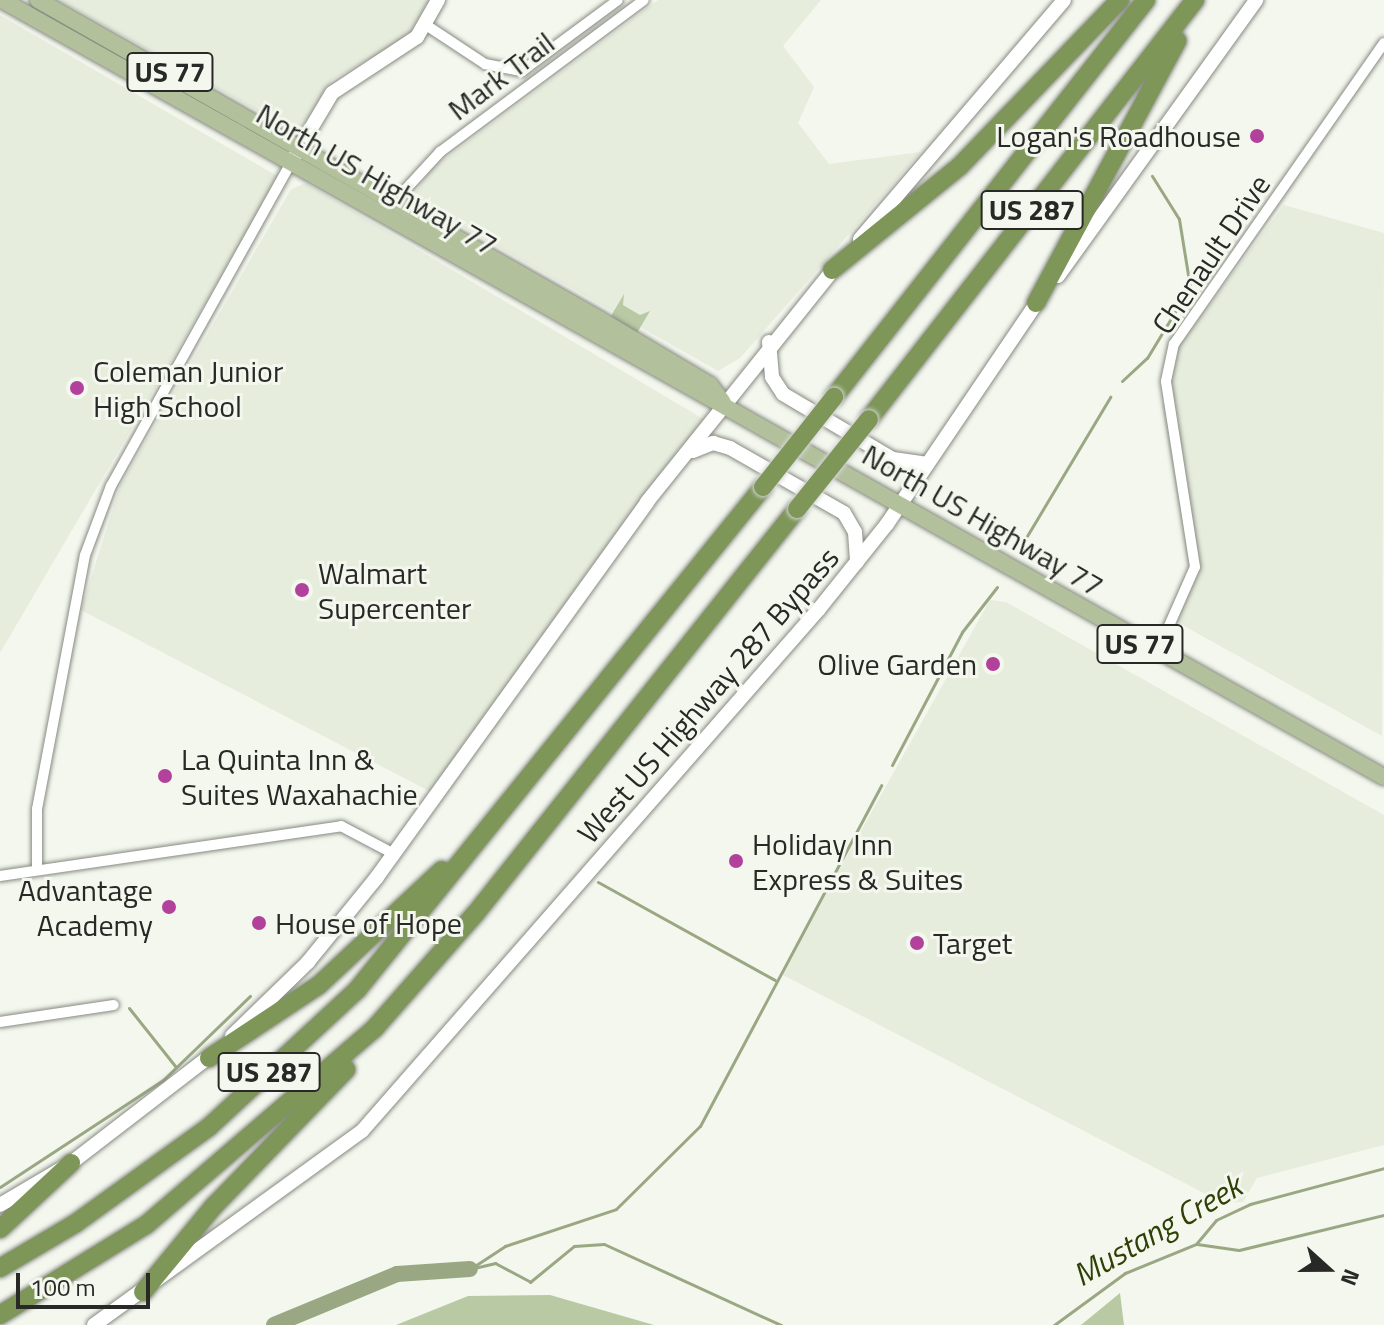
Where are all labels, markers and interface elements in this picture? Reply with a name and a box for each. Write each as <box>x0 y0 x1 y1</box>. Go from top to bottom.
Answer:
street label: Mark Trail <box>441 24 561 128</box>
road number: US 77 <box>126 48 214 96</box>
street label: North US Highway 77 <box>250 95 504 263</box>
place label: Logan's Roadhouse <box>996 118 1241 154</box>
marker: Logan's Roadhouse <box>1248 127 1266 145</box>
street label: Chenault Drive <box>1145 168 1277 340</box>
road number: US 287 <box>980 186 1084 234</box>
place label: Coleman Junior High School <box>93 353 283 424</box>
marker: Coleman Junior High School <box>68 379 86 397</box>
street label: North US Highway 77 <box>856 436 1110 604</box>
street label: West US Highway 287 Bypass <box>570 540 846 850</box>
place label: Walmart Supercenter <box>318 555 471 626</box>
marker: Walmart Supercenter <box>293 581 311 599</box>
road number: US 77 <box>1096 620 1184 668</box>
place label: Olive Garden <box>817 646 977 682</box>
marker: Olive Garden <box>984 655 1002 673</box>
place label: La Quinta Inn & Suites Waxahachie <box>181 741 418 812</box>
marker: La Quinta Inn & Suites Waxahachie <box>156 767 174 785</box>
place label: Holiday Inn Express & Suites <box>752 826 963 896</box>
marker: Holiday Inn Express & Suites <box>727 852 745 870</box>
place label: Advantage Academy <box>18 872 153 942</box>
marker: Advantage Academy <box>160 898 178 916</box>
place label: House of Hope <box>275 905 462 941</box>
marker: House of Hope <box>250 914 268 932</box>
place label: Target <box>933 925 1012 961</box>
marker: Target <box>908 934 926 952</box>
road number: US 287 <box>217 1048 321 1096</box>
water label: Mustang Creek <box>1066 1166 1248 1294</box>
north arrow <box>1288 1229 1368 1309</box>
scale bar <box>20 1257 154 1307</box>
text: N <box>1332 1264 1369 1291</box>
text: 100 m <box>30 1269 96 1305</box>

